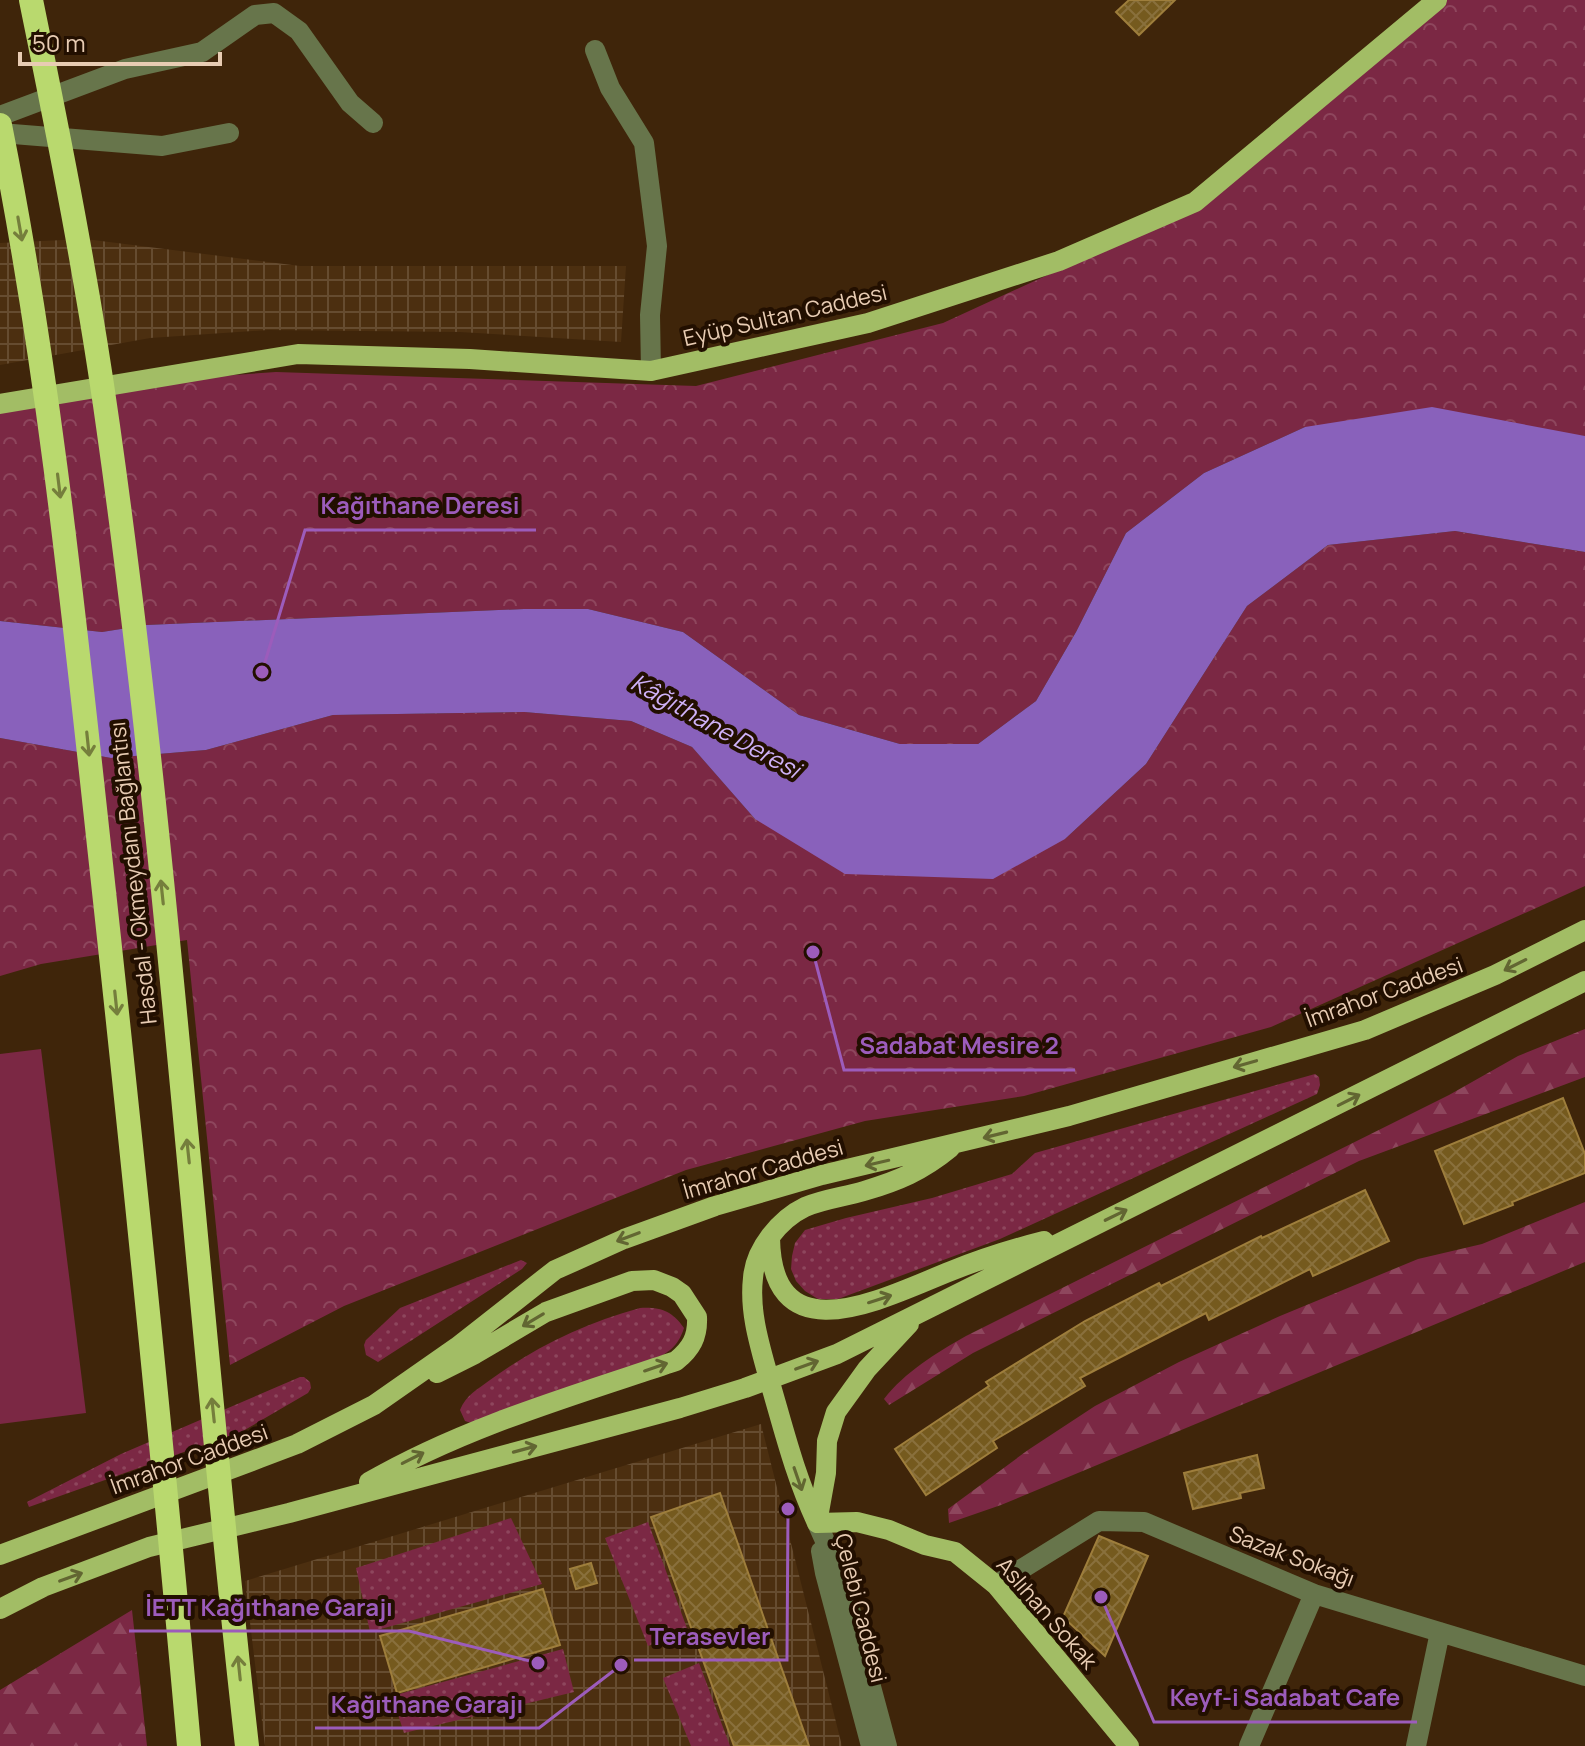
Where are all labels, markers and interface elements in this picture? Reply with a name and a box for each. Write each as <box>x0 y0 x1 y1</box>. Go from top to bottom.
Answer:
scale bar <box>20 16 220 66</box>
text: 50 m <box>32 26 86 59</box>
one-way arrow <box>13 216 28 241</box>
street label: Eyüp Sultan Caddesi <box>680 277 890 353</box>
one-way arrow <box>52 472 67 499</box>
callout: Kağıthane Deresi <box>305 482 536 530</box>
text: Kağıthane Deresi <box>321 488 519 521</box>
water label: Kâğıthane Deresi <box>626 665 809 787</box>
street label: Hasdal - Okmeydanı Bağlantısı <box>102 720 164 1026</box>
one-way arrow <box>80 730 95 757</box>
one-way arrow <box>154 879 169 906</box>
street label: İmrahor Caddesi <box>1301 950 1467 1034</box>
one-way arrow <box>1504 958 1528 974</box>
one-way arrow <box>108 989 123 1016</box>
callout: Sadabat Mesire 2 <box>844 1022 1075 1070</box>
text: Sadabat Mesire 2 <box>859 1028 1059 1061</box>
one-way arrow <box>1233 1057 1259 1072</box>
one-way arrow <box>1337 1092 1361 1107</box>
one-way arrow <box>983 1128 1009 1143</box>
street label: İmrahor Caddesi <box>679 1132 847 1206</box>
one-way arrow <box>180 1138 195 1165</box>
one-way arrow <box>864 1156 890 1171</box>
one-way arrow <box>1103 1207 1127 1222</box>
one-way arrow <box>616 1231 641 1245</box>
one-way arrow <box>867 1290 892 1305</box>
one-way arrow <box>522 1312 545 1328</box>
one-way arrow <box>794 1357 818 1371</box>
one-way arrow <box>644 1359 669 1374</box>
one-way arrow <box>206 1397 221 1424</box>
street label: İmrahor Caddesi <box>106 1417 272 1501</box>
one-way arrow <box>511 1441 537 1456</box>
one-way arrow <box>400 1449 424 1465</box>
one-way arrow <box>792 1466 807 1491</box>
street label: Sazak Sokağı <box>1225 1518 1359 1594</box>
street label: Çelebi Caddesi <box>828 1530 894 1686</box>
street label: Aslıhan Sokak <box>990 1551 1105 1676</box>
one-way arrow <box>58 1568 83 1583</box>
callout: İETT Kağıthane Garajı <box>129 1583 409 1631</box>
text: İETT Kağıthane Garajı <box>145 1590 393 1623</box>
callout: Terasevler <box>634 1612 787 1660</box>
text: Terasevler <box>649 1619 771 1652</box>
one-way arrow <box>231 1656 246 1682</box>
callout: Keyf-i Sadabat Cafe <box>1154 1674 1417 1722</box>
callout: Kağıthane Garajı <box>315 1680 539 1728</box>
text: Keyf-i Sadabat Cafe <box>1170 1680 1400 1713</box>
text: Kağıthane Garajı <box>331 1687 523 1720</box>

